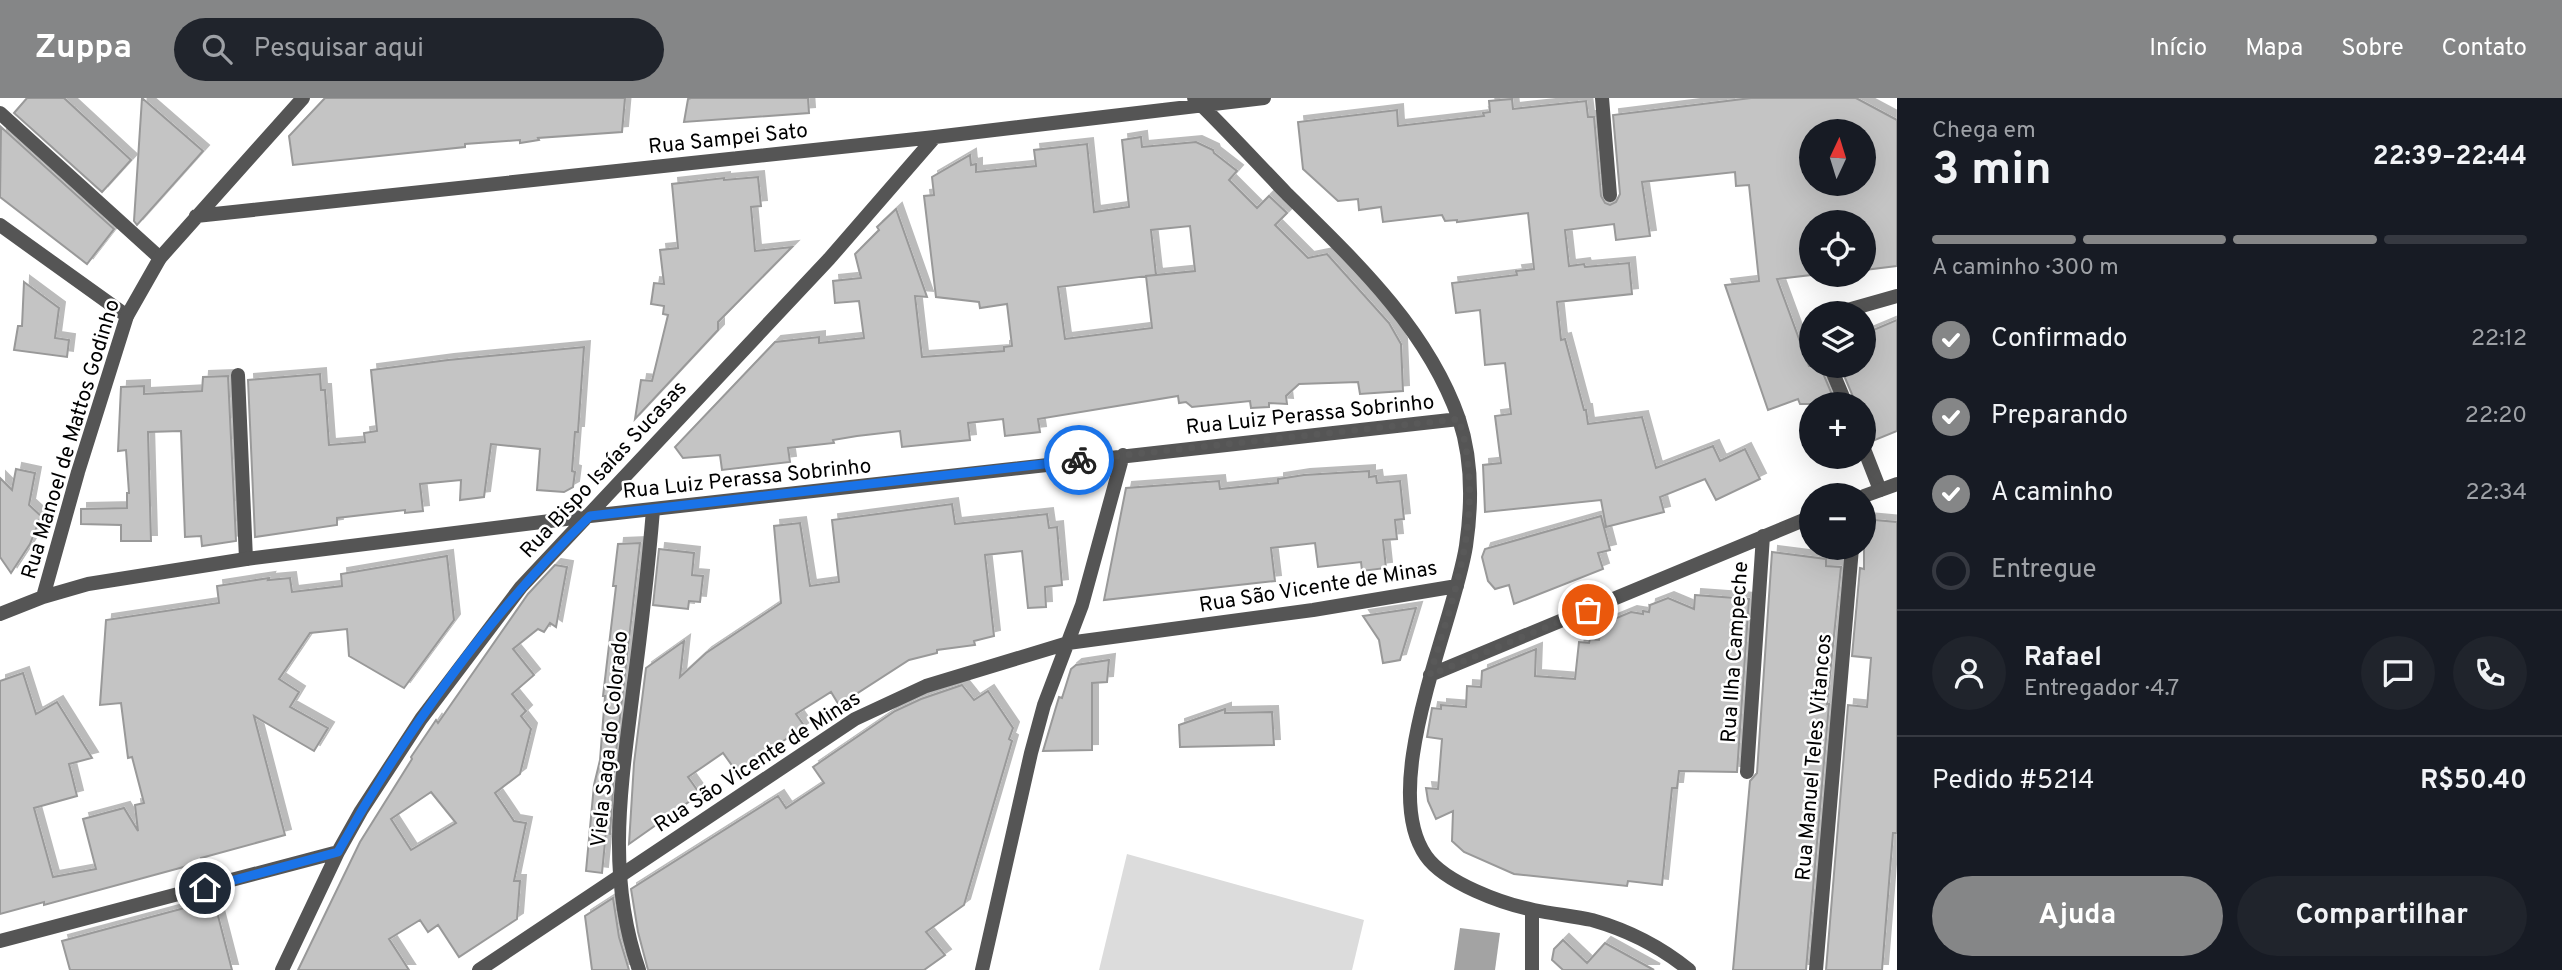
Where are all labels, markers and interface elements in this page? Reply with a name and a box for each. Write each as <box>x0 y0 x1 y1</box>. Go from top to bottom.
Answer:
search box <box>174 18 664 81</box>
text: Zuppa <box>35 28 132 70</box>
icon: search <box>198 30 236 68</box>
text: Pesquisar aqui <box>254 33 424 66</box>
text: Início <box>2149 34 2207 64</box>
text: Mapa <box>2245 34 2303 64</box>
text: Sobre <box>2341 34 2404 64</box>
text: Contato <box>2442 34 2527 64</box>
text: Chega em <box>1932 117 2036 146</box>
street label: Rua Sampei Sato <box>647 118 809 161</box>
north arrow <box>1799 119 1876 196</box>
map controls <box>1799 119 1876 560</box>
text: 22:39–22:44 <box>2373 141 2527 174</box>
text: 3 min <box>1932 142 2052 201</box>
button: locate <box>1799 210 1876 287</box>
text: A caminho · 300 m <box>1932 254 2119 283</box>
street label: Rua Manoel de Mattos Godinho <box>16 296 127 583</box>
button: layers <box>1799 301 1876 378</box>
icon: check <box>1932 321 1970 359</box>
text: Confirmado <box>1991 323 2128 356</box>
text: 22:12 <box>2471 325 2527 354</box>
street label: Rua Bispo Isaías Sucasas <box>515 376 693 564</box>
street label: Rua Luiz Perassa Sobrinho <box>1185 389 1436 442</box>
button: + <box>1799 392 1876 469</box>
icon: check <box>1932 398 1970 436</box>
text: Preparando <box>1991 400 2128 433</box>
text: 22:20 <box>2465 402 2527 431</box>
courier <box>1044 425 1114 495</box>
icon: bike <box>1060 441 1098 479</box>
street label: Rua Luiz Perassa Sobrinho <box>622 453 873 506</box>
icon: check <box>1932 475 1970 513</box>
text: A caminho <box>1991 477 2113 510</box>
text: 22:34 <box>2466 479 2527 508</box>
button: − <box>1799 483 1876 560</box>
text: Entregue <box>1991 554 2097 587</box>
street label: Rua São Vicente de Minas <box>1197 555 1439 620</box>
street label: Rua Ilha Campeche <box>1716 561 1755 744</box>
pin <box>1558 580 1618 640</box>
icon: bag <box>1569 591 1607 629</box>
street label: Viela Saga do Colorado <box>586 630 635 849</box>
street label: Rua Manuel Teles Vitancos <box>1790 632 1839 882</box>
button: person <box>1932 636 2006 710</box>
button: chat <box>2361 636 2435 710</box>
button: phone <box>2453 636 2527 710</box>
text: Rafael <box>2024 642 2102 675</box>
text: Entregador · 4.7 <box>2024 675 2179 704</box>
street label: Rua São Vicente de Minas <box>649 685 866 839</box>
text: Pedido #5214 <box>1932 765 2094 798</box>
text: R$50.40 <box>2420 765 2527 798</box>
pin <box>175 858 235 918</box>
icon: home <box>186 869 224 907</box>
button: Ajuda <box>1932 876 2223 956</box>
button: Compartilhar <box>2237 876 2527 956</box>

